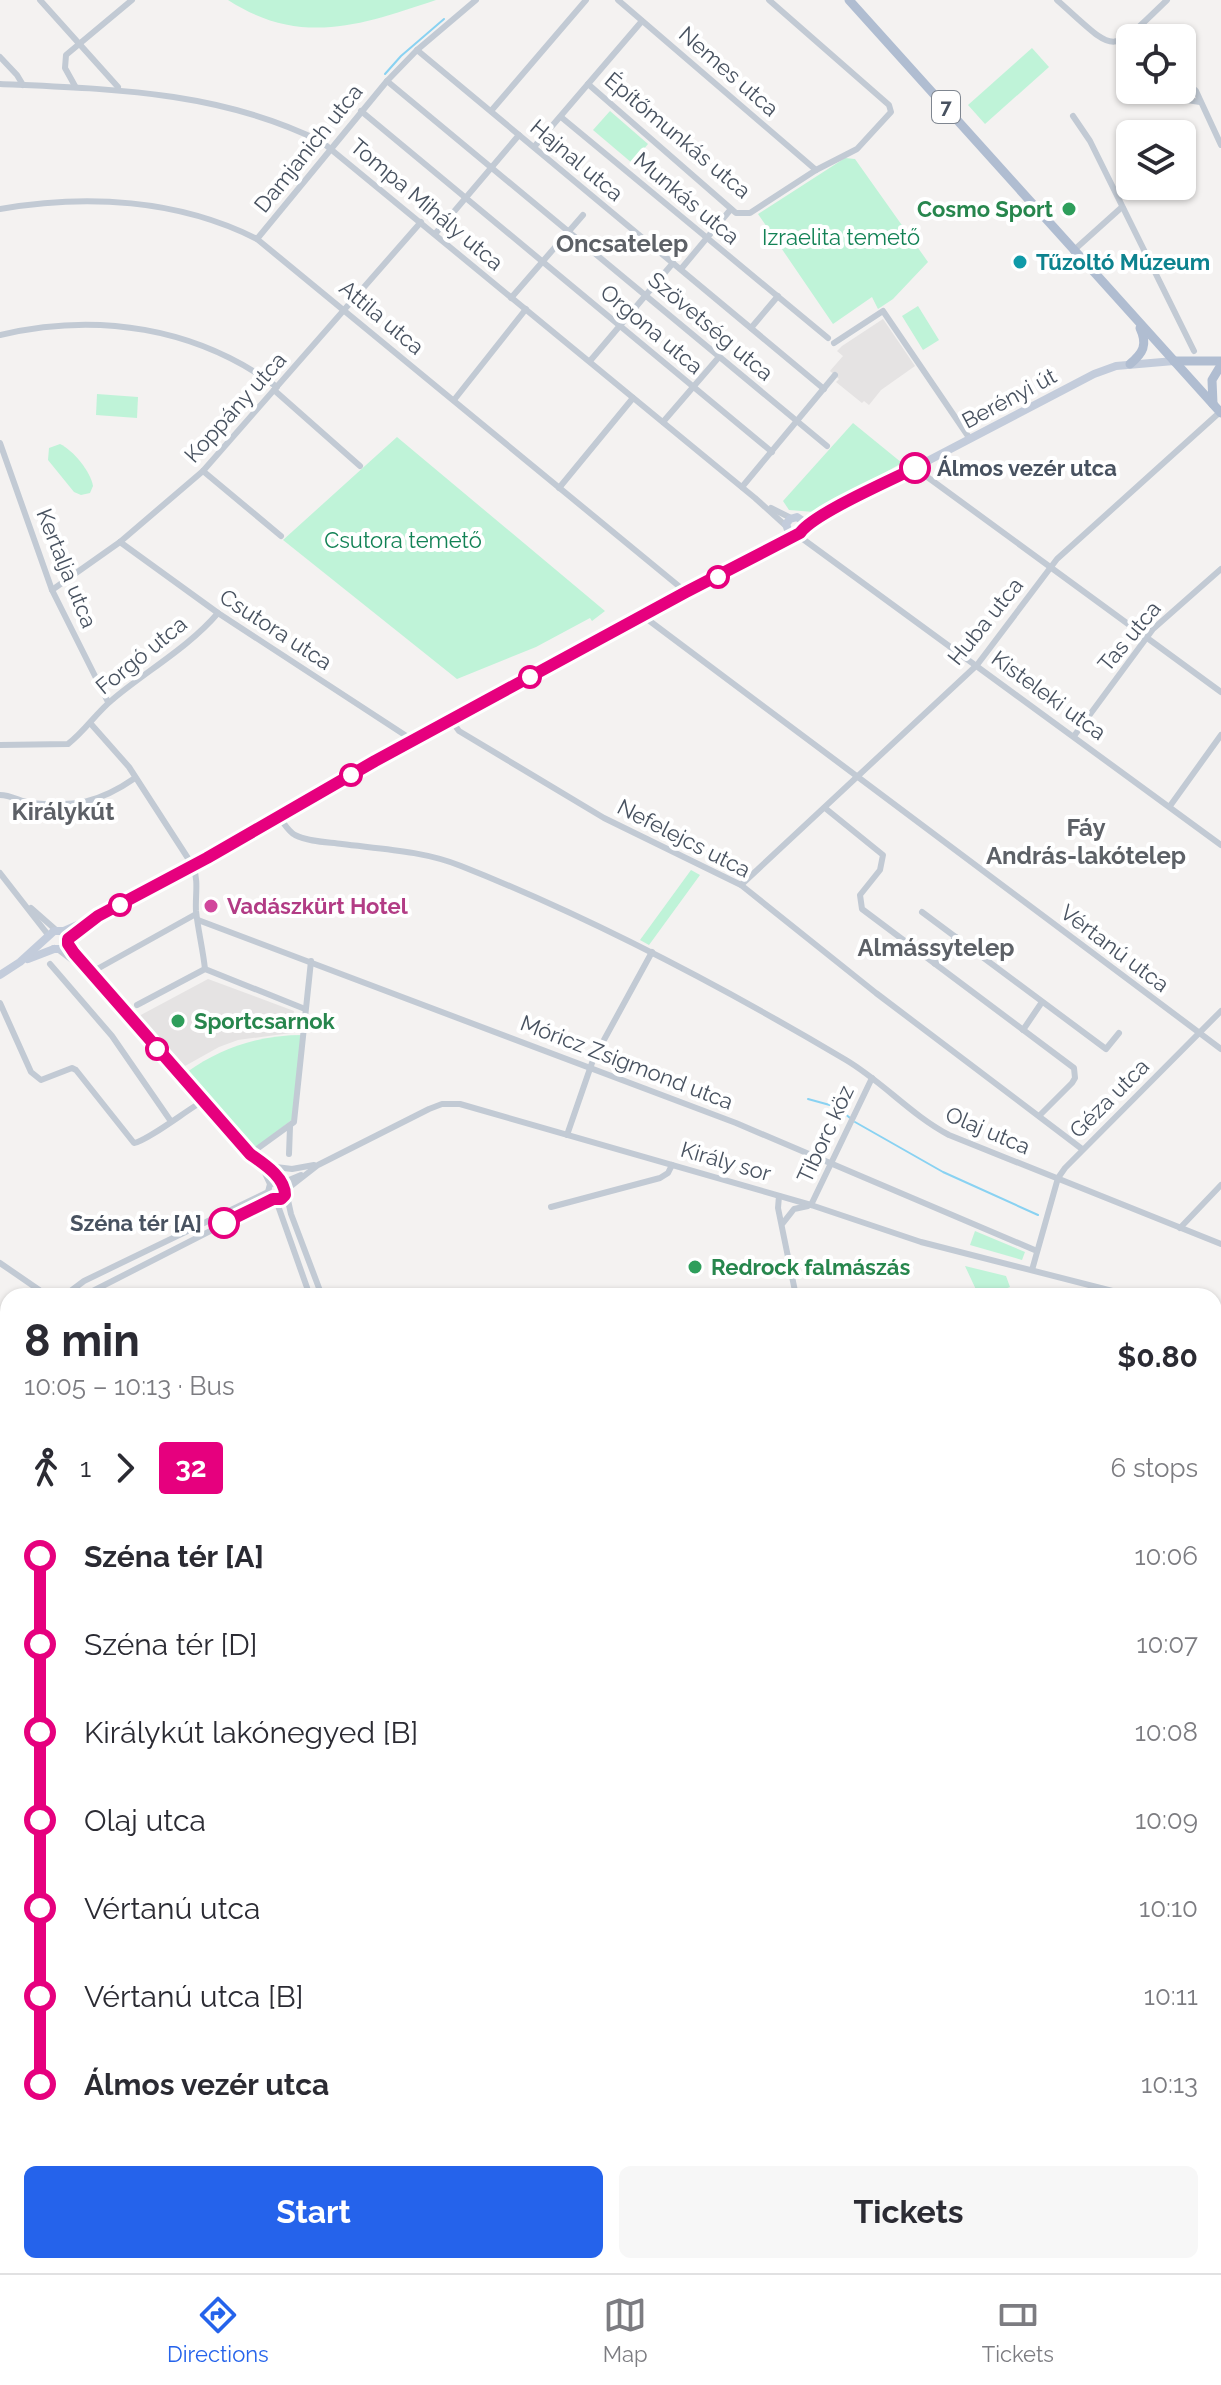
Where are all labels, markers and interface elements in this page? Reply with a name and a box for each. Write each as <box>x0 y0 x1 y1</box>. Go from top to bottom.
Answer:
street label: Nemes utca <box>674 21 784 121</box>
map controls <box>1116 24 1196 200</box>
button: locate <box>1116 24 1196 104</box>
street label: Építőmunkás utca <box>600 66 756 204</box>
street label: Damjanich utca <box>248 79 368 217</box>
road number: 7 <box>932 91 960 123</box>
street label: Hajnal utca <box>525 114 629 206</box>
button: layers <box>1116 120 1196 200</box>
street label: Tompa Mihály utca <box>345 133 509 275</box>
street label: Munkás utca <box>629 146 745 250</box>
place label: Cosmo Sport <box>917 196 1054 222</box>
marker: Cosmo Sport <box>1060 200 1078 218</box>
park label: Izraelita temető <box>762 224 920 250</box>
district label: Oncsatelep <box>556 229 688 258</box>
place label: Tűzoltó Múzeum <box>1036 249 1210 275</box>
marker: Tűzoltó Múzeum <box>1011 253 1029 271</box>
street label: Szövetség utca <box>643 266 779 386</box>
street label: Attila utca <box>335 274 429 360</box>
street label: Orgona utca <box>596 279 708 379</box>
street label: Koppány utca <box>179 346 291 468</box>
street label: Berényi út <box>957 362 1061 434</box>
marker: Álmos vezér utca <box>900 453 930 483</box>
place label: Álmos vezér utca <box>937 455 1117 481</box>
street label: Kertalja utca <box>31 505 103 631</box>
park label: Csutora temető <box>324 527 482 553</box>
unlabelled marker <box>707 566 729 588</box>
street label: Huba utca <box>942 572 1028 670</box>
street label: Csutora utca <box>215 583 337 675</box>
street label: Tas utca <box>1092 596 1166 676</box>
street label: Forgó utca <box>90 610 192 700</box>
street label: Kisteleki utca <box>987 645 1111 745</box>
unlabelled marker <box>519 666 541 688</box>
unlabelled marker <box>340 764 362 786</box>
street label: Nefelejcs utca <box>613 793 755 883</box>
district label: Királykút <box>12 797 114 826</box>
district label: Fáy András-lakótelep <box>986 813 1186 870</box>
place label: Vadászkürt Hotel <box>227 893 409 919</box>
unlabelled marker <box>109 894 131 916</box>
marker: Vadászkürt Hotel <box>202 897 220 915</box>
street label: Vértanú utca <box>1056 899 1174 997</box>
district label: Almássytelep <box>857 933 1015 962</box>
place label: Sportcsarnok <box>194 1008 336 1034</box>
street label: Móricz Zsigmond utca <box>517 1009 737 1115</box>
marker: Sportcsarnok <box>169 1012 187 1030</box>
unlabelled marker <box>146 1038 168 1060</box>
street label: Géza utca <box>1064 1053 1154 1143</box>
street label: Tiborc köz <box>791 1081 859 1187</box>
street label: Olaj utca <box>942 1101 1034 1159</box>
street label: Király sor <box>678 1136 774 1186</box>
marker: Széna tér [A] <box>209 1208 239 1238</box>
place label: Széna tér [A] <box>70 1210 202 1236</box>
place label: Redrock falmászás <box>711 1254 910 1280</box>
marker: Redrock falmászás <box>686 1258 704 1276</box>
text: 8 min <box>24 1315 140 1366</box>
text: $0.80 <box>1117 1339 1198 1374</box>
text: 10:05 – 10:13 · Bus <box>24 1371 235 1401</box>
icon: walk <box>24 1446 68 1490</box>
icon: forward <box>103 1446 147 1490</box>
text: 32 <box>175 1451 207 1484</box>
text: 1 <box>80 1453 91 1483</box>
text: 6 stops <box>1111 1453 1198 1483</box>
text: Széna tér [A] <box>84 1539 264 1574</box>
text: 10:06 <box>1134 1541 1198 1571</box>
text: Széna tér [D] <box>84 1627 258 1662</box>
text: 10:07 <box>1136 1629 1198 1659</box>
text: Királykút lakónegyed [B] <box>84 1715 418 1750</box>
text: 10:08 <box>1135 1717 1198 1747</box>
text: Olaj utca <box>84 1803 206 1838</box>
text: 10:09 <box>1135 1805 1198 1835</box>
text: Vértanú utca <box>84 1891 260 1926</box>
text: 10:10 <box>1139 1893 1198 1923</box>
text: Vértanú utca [B] <box>84 1979 303 2014</box>
text: 10:11 <box>1144 1981 1198 2011</box>
text: Álmos vezér utca <box>84 2067 329 2102</box>
text: 10:13 <box>1141 2069 1198 2099</box>
button: Start <box>24 2166 603 2258</box>
button: Tickets <box>619 2166 1198 2258</box>
tab: Directions <box>167 2293 269 2367</box>
tab: Map <box>603 2293 648 2367</box>
tab: Tickets <box>982 2293 1054 2367</box>

